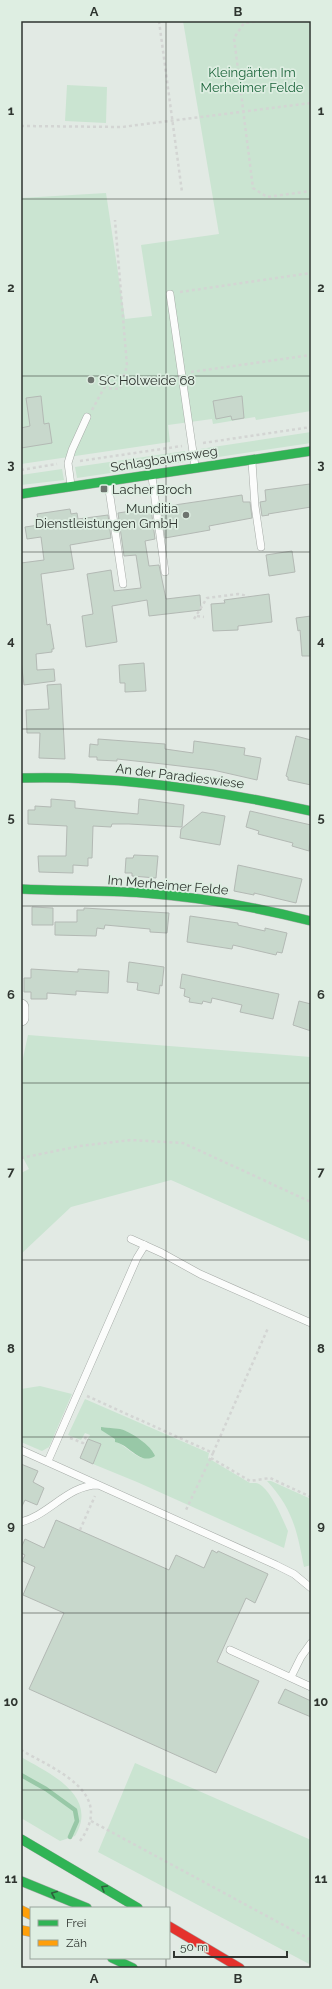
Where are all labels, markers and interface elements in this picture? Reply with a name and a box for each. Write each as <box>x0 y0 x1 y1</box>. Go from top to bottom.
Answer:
text: A <box>90 4 99 19</box>
text: B <box>234 4 243 19</box>
park label: Kleingärten Im Merheimer Felde <box>201 65 304 95</box>
text: 1 <box>8 103 15 118</box>
text: 1 <box>318 103 325 118</box>
text: 2 <box>7 280 15 295</box>
text: 2 <box>317 280 325 295</box>
place label: SC Holweide 68 <box>99 373 195 388</box>
marker: SC Holweide 68 <box>86 375 96 385</box>
street label: Schlagbaumsweg <box>109 443 219 475</box>
text: 3 <box>7 457 15 472</box>
text: 3 <box>317 457 325 472</box>
place label: Lacher Broch <box>112 482 192 497</box>
marker: Lacher Broch <box>99 484 109 494</box>
place label: Munditia Dienstleistungen GmbH <box>35 501 178 531</box>
marker: Munditia Dienstleistungen GmbH <box>181 510 191 520</box>
text: 4 <box>7 633 15 648</box>
text: 4 <box>317 633 325 648</box>
street label: An der Paradieswiese <box>115 761 245 791</box>
text: 5 <box>7 810 15 825</box>
text: 5 <box>317 810 325 825</box>
street label: Im Merheimer Felde <box>107 872 229 898</box>
text: 6 <box>7 987 15 1002</box>
text: 6 <box>317 987 325 1002</box>
text: 7 <box>7 1164 15 1179</box>
text: 7 <box>317 1164 325 1179</box>
text: 8 <box>7 1341 15 1356</box>
text: 8 <box>317 1341 325 1356</box>
text: 9 <box>7 1518 15 1533</box>
text: 9 <box>317 1518 325 1533</box>
text: 10 <box>4 1694 18 1709</box>
text: 10 <box>314 1694 328 1709</box>
text: 11 <box>5 1871 18 1886</box>
text: 11 <box>315 1871 328 1886</box>
one-way arrow <box>101 1886 108 1893</box>
one-way arrow <box>51 1891 59 1899</box>
legend <box>30 1907 170 1959</box>
text: Frei <box>66 1916 86 1930</box>
scale bar <box>174 1933 287 1959</box>
text: Zäh <box>66 1936 87 1950</box>
text: 50 m <box>180 1940 208 1954</box>
text: A <box>90 1971 99 1986</box>
text: B <box>234 1971 243 1986</box>

